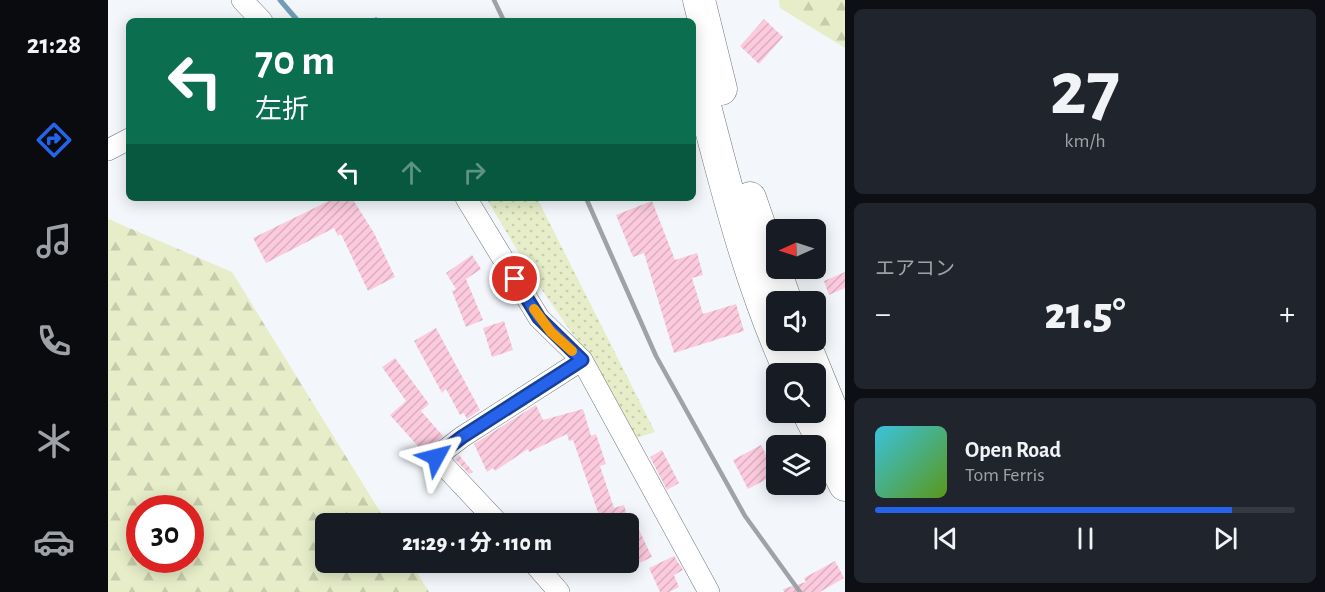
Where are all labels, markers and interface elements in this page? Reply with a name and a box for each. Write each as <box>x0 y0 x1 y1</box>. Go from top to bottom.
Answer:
text: 21:28 <box>27 31 81 58</box>
text: 70 m <box>255 40 335 82</box>
icon: left <box>156 42 234 120</box>
text: 27 <box>1050 51 1120 129</box>
text: 左折 <box>255 96 309 123</box>
icon: directions <box>33 119 75 161</box>
text: km/h <box>1064 131 1106 151</box>
icon: left <box>332 156 365 189</box>
icon: ahead <box>395 156 428 189</box>
icon: right <box>458 156 491 189</box>
north arrow <box>766 219 826 279</box>
map controls <box>766 219 826 495</box>
icon: music <box>33 220 75 262</box>
pin <box>489 253 540 304</box>
text: エアコン <box>875 259 955 279</box>
icon: arrive <box>498 262 531 295</box>
button: sound <box>766 291 826 351</box>
text: 21.5° <box>1044 292 1126 337</box>
text: − <box>875 298 891 331</box>
text: + <box>1279 298 1295 331</box>
icon: phone <box>33 320 75 362</box>
button: search <box>766 363 826 423</box>
icon: climate <box>33 420 75 462</box>
position arrow <box>404 425 468 489</box>
button: layers <box>766 435 826 495</box>
text: Open Road <box>965 439 1061 461</box>
text: Tom Ferris <box>965 465 1045 485</box>
speed limit sign: 30 <box>126 495 204 573</box>
icon: car <box>33 521 75 563</box>
icon: previous <box>929 522 962 555</box>
icon: pause <box>1069 522 1102 555</box>
icon: next <box>1209 522 1242 555</box>
text: 21:29 · 1 分 · 110 m <box>402 532 552 554</box>

